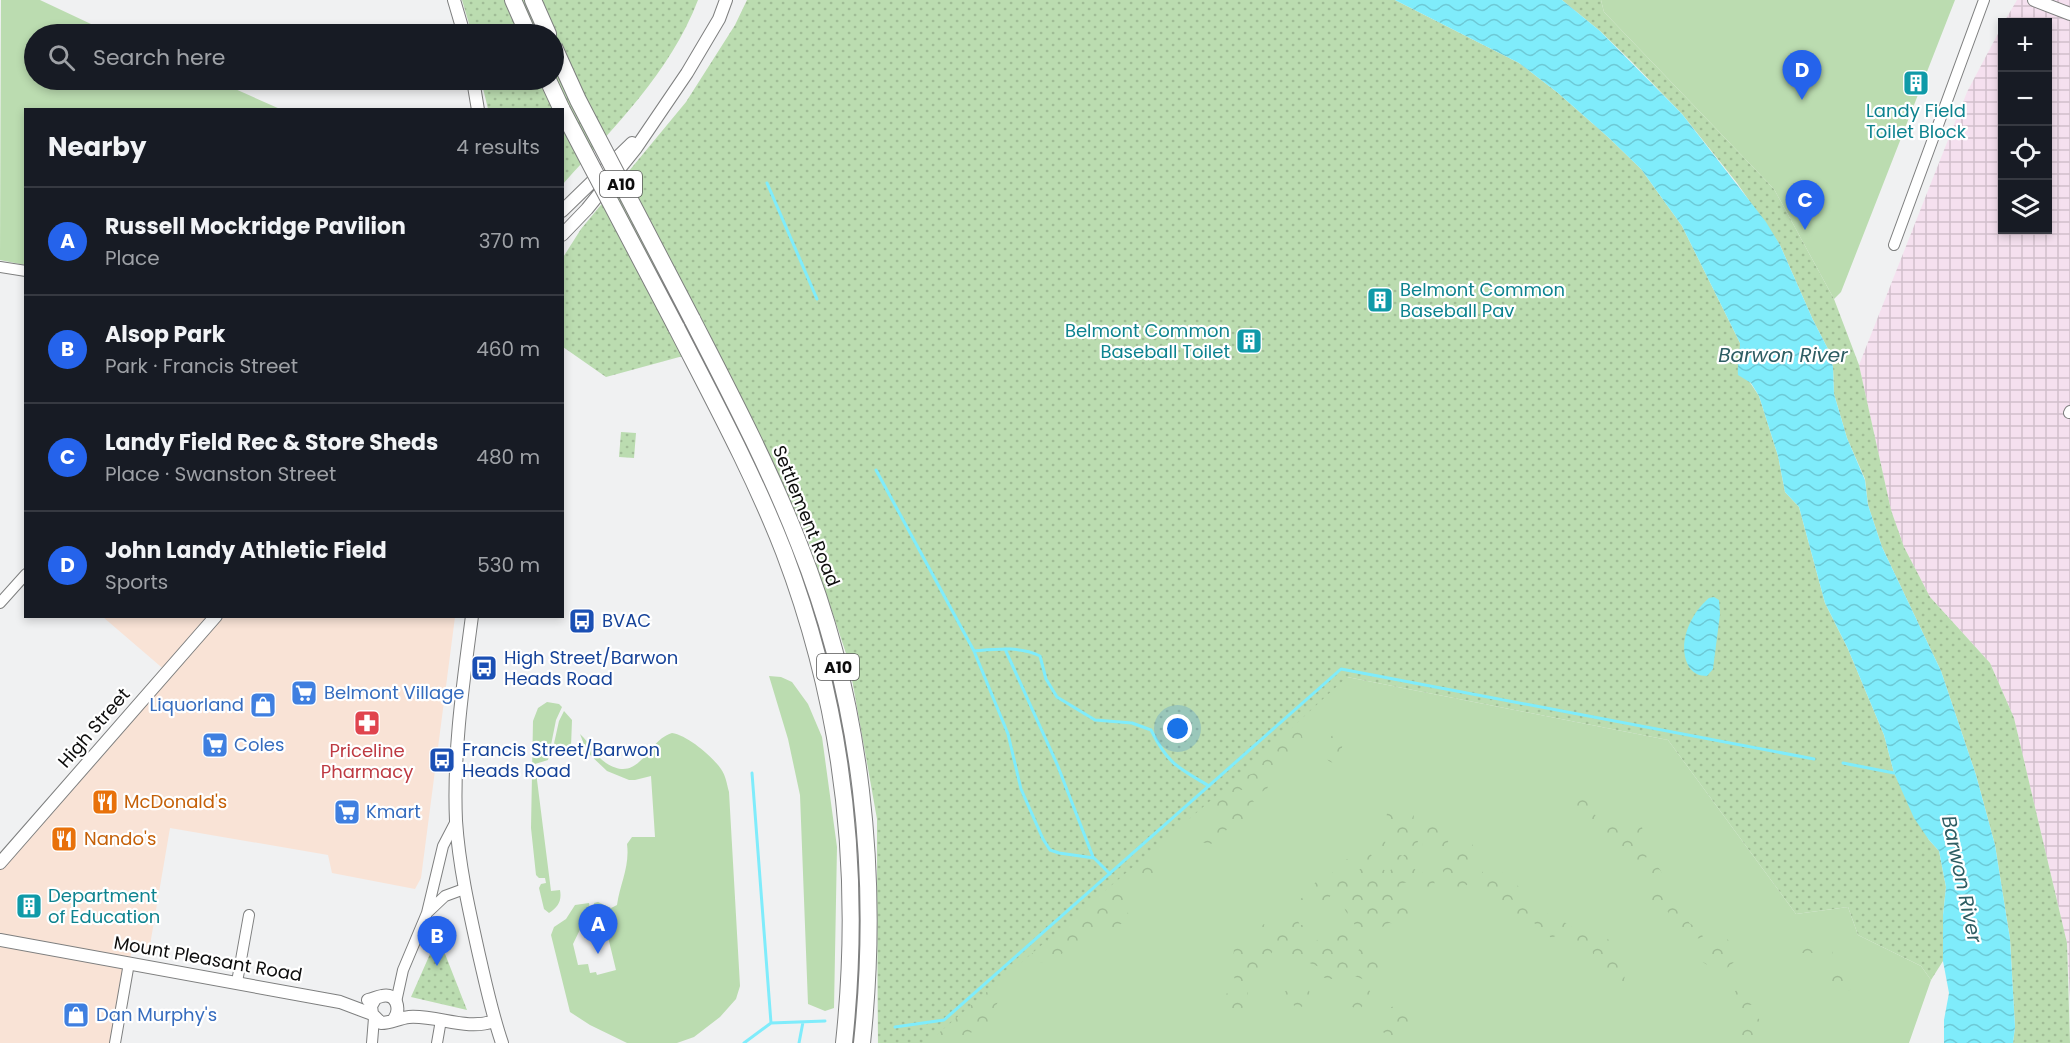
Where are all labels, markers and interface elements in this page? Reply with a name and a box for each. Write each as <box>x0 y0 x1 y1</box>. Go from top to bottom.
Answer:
map controls <box>1998 18 2052 234</box>
button: + <box>1998 18 2052 72</box>
search box <box>24 24 564 90</box>
icon: search <box>45 41 78 74</box>
text: Search here <box>93 42 226 73</box>
pin: D <box>1782 51 1822 100</box>
building icon: Landy Field Toilet Block <box>1901 68 1931 98</box>
button: − <box>1998 72 2052 126</box>
place label: Landy Field Toilet Block <box>1866 98 1967 144</box>
button: locate <box>1998 126 2052 180</box>
text: Nearby <box>48 129 146 165</box>
text: 4 results <box>456 133 540 161</box>
road number: A10 <box>600 171 642 197</box>
pin: C <box>1786 180 1824 230</box>
button: layers <box>1998 180 2052 234</box>
text: Russell Mockridge Pavilion <box>105 211 406 242</box>
text: A <box>60 227 75 255</box>
text: 370 m <box>479 227 540 255</box>
text: Place <box>105 244 160 272</box>
place label: Belmont Common Baseball Pav <box>1400 277 1565 323</box>
building icon: Belmont Common Baseball Pav <box>1365 285 1395 315</box>
place label: Belmont Common Baseball Toilet <box>1065 318 1230 364</box>
text: Alsop Park <box>105 319 225 350</box>
building icon: Belmont Common Baseball Toilet <box>1234 326 1264 356</box>
text: B <box>61 335 74 363</box>
text: 460 m <box>476 335 540 363</box>
water label: Barwon River <box>1718 341 1848 369</box>
text: Park · Francis Street <box>105 352 298 380</box>
text: Landy Field Rec & Store Sheds <box>105 427 438 458</box>
street label: Settlement Road <box>767 442 846 590</box>
text: C <box>60 443 75 471</box>
text: 480 m <box>476 443 540 471</box>
text: Place · Swanston Street <box>105 460 336 488</box>
text: John Landy Athletic Field <box>105 535 387 566</box>
text: D <box>60 551 75 579</box>
text: 530 m <box>477 551 540 579</box>
text: Sports <box>105 568 168 596</box>
bus stop icon: BVAC <box>567 606 597 636</box>
place label: BVAC <box>602 608 651 633</box>
place label: High Street/Barwon Heads Road <box>504 645 678 691</box>
bus stop icon: High Street/Barwon Heads Road <box>469 653 499 683</box>
road number: A10 <box>817 654 859 680</box>
supermarket icon: Belmont Village <box>289 678 319 708</box>
place label: Belmont Village <box>324 680 465 705</box>
street label: High Street <box>52 682 135 773</box>
shop icon: Liquorland <box>248 690 278 720</box>
place label: Liquorland <box>150 692 244 717</box>
pharmacy icon: Priceline Pharmacy <box>352 708 382 738</box>
your location <box>1163 714 1192 743</box>
supermarket icon: Coles <box>200 730 230 760</box>
place label: Coles <box>234 732 284 757</box>
place label: Francis Street/Barwon Heads Road <box>462 737 660 783</box>
place label: Priceline Pharmacy <box>321 738 413 784</box>
bus stop icon: Francis Street/Barwon Heads Road <box>427 745 457 775</box>
restaurant icon: McDonald's <box>90 787 120 817</box>
place label: McDonald's <box>124 789 227 814</box>
supermarket icon: Kmart <box>332 797 362 827</box>
place label: Kmart <box>366 799 421 824</box>
water label: Barwon River <box>1935 813 1989 946</box>
restaurant icon: Nando's <box>49 824 79 854</box>
place label: Nando's <box>84 826 156 851</box>
place label: Department of Education <box>48 883 160 929</box>
building icon: Department of Education <box>14 891 44 921</box>
pin: A <box>578 904 618 954</box>
pin: B <box>418 916 456 966</box>
street label: Mount Pleasant Road <box>112 930 304 987</box>
shop icon: Dan Murphy's <box>61 1000 91 1030</box>
place label: Dan Murphy's <box>96 1002 217 1027</box>

